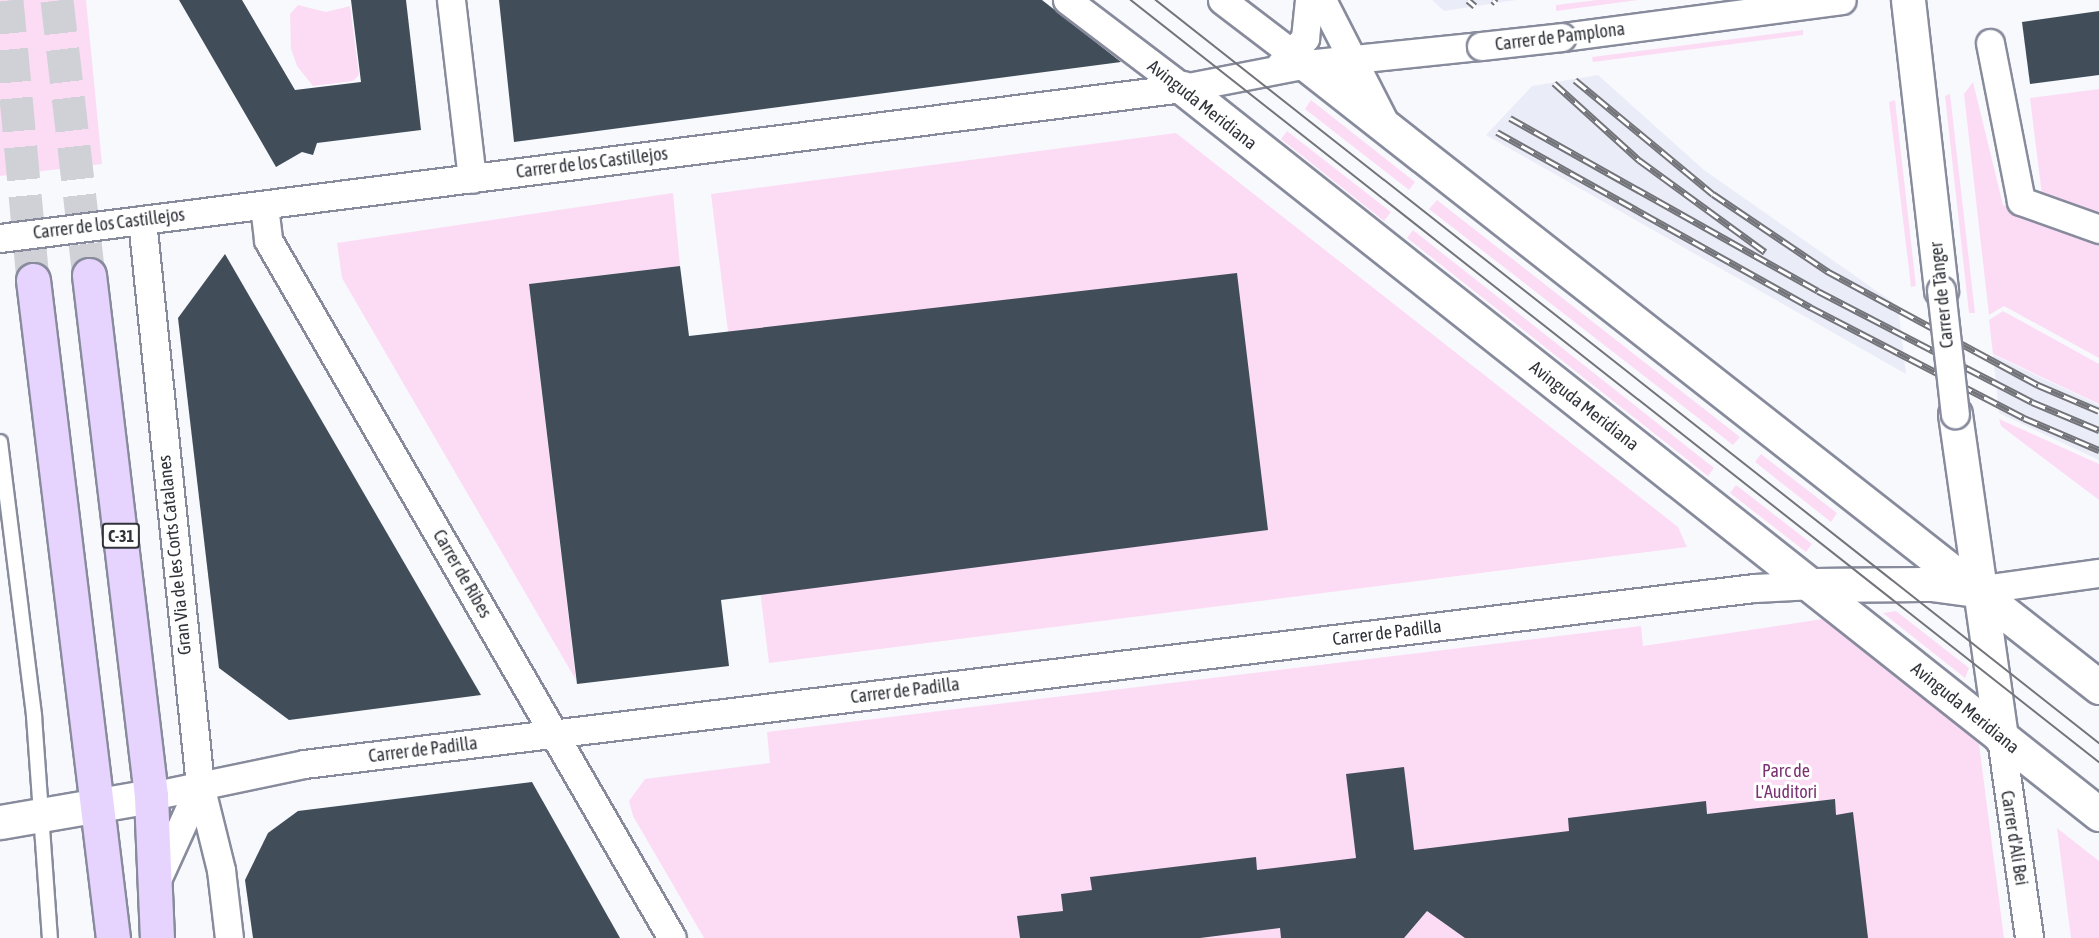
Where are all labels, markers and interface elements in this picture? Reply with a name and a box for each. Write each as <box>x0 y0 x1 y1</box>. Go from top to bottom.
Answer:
street label: Carrer de Pamplona <box>1494 18 1626 56</box>
street label: Avinguda Meridiana <box>1143 56 1261 154</box>
street label: Carrer de los Castillejos <box>515 143 669 183</box>
street label: Carrer de los Castillejos <box>32 204 186 244</box>
street label: Carrer de Tànger <box>1926 241 1958 349</box>
street label: Avinguda Meridiana <box>1525 357 1643 455</box>
street label: Gran Via de les Corts Catalanes <box>154 454 196 656</box>
road number: C-31 <box>102 523 140 549</box>
street label: Carrer de Ribes <box>428 526 496 622</box>
street label: Carrer de Padilla <box>1331 616 1443 650</box>
street label: Avinguda Meridiana <box>1907 658 2023 758</box>
street label: Carrer de Padilla <box>849 674 961 708</box>
street label: Carrer de Padilla <box>367 733 479 767</box>
park label: Parc de L'Auditori <box>1755 761 1817 804</box>
street label: Carrer d'Alí Bei <box>1996 789 2032 887</box>

